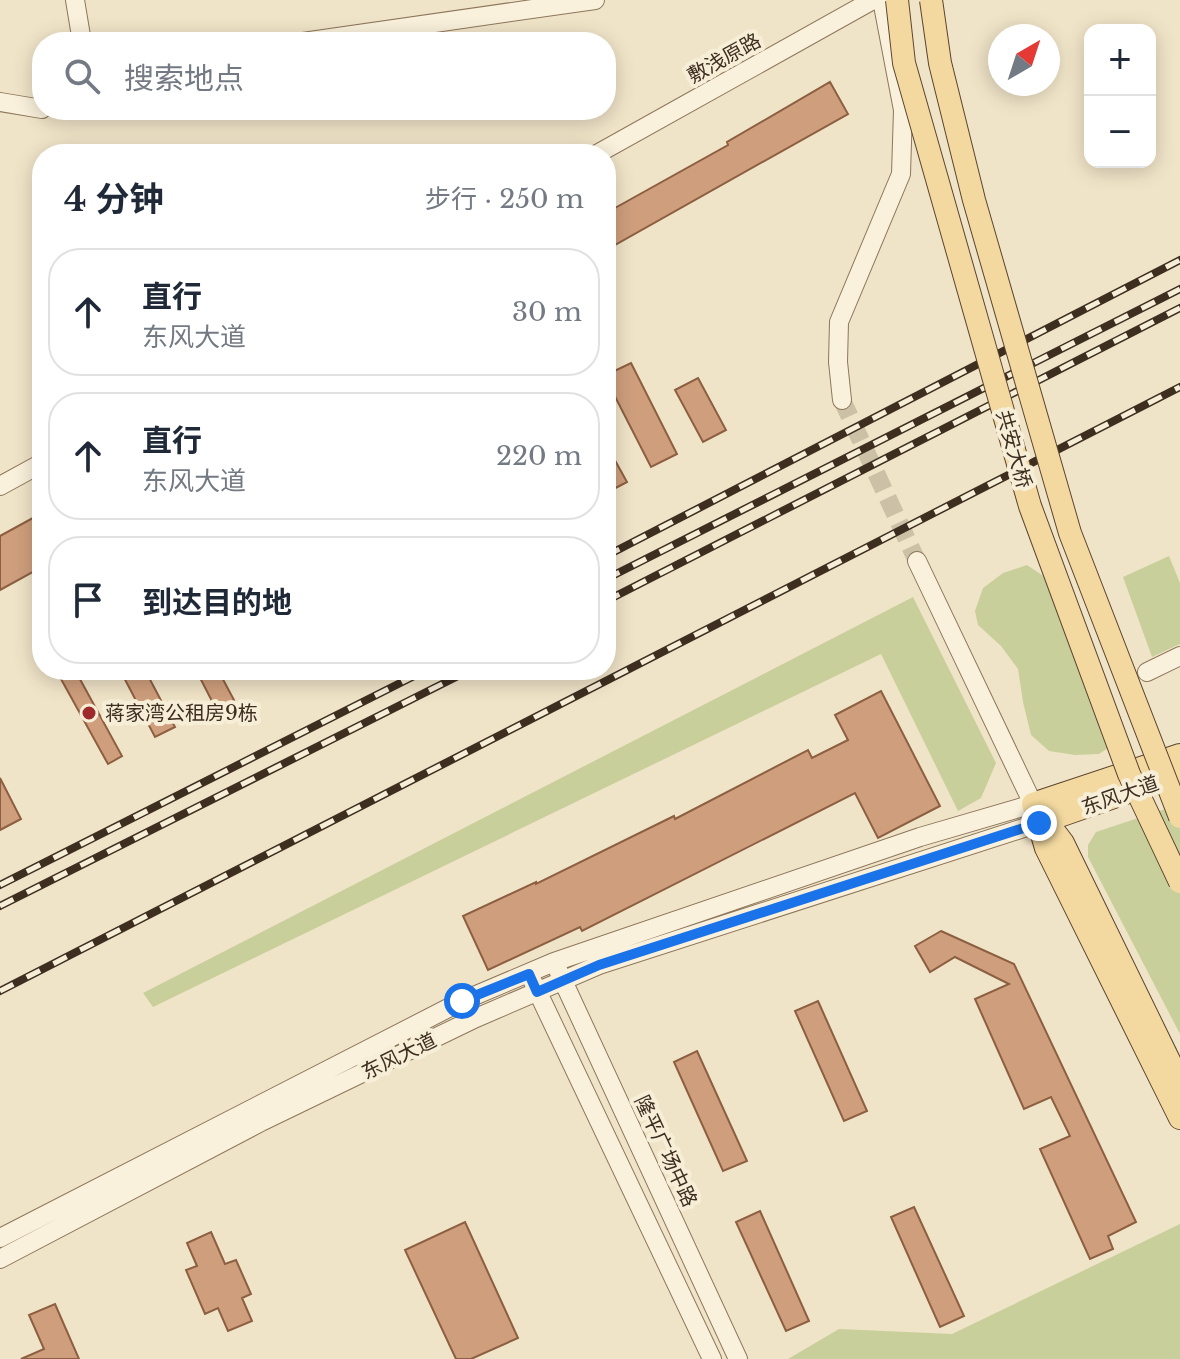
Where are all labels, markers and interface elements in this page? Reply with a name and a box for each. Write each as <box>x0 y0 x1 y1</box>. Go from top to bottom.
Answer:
north arrow <box>988 24 1060 96</box>
map controls <box>1084 24 1156 168</box>
button: + <box>1084 24 1156 96</box>
street label: 敷浅原路 <box>683 28 765 88</box>
search box <box>32 32 616 120</box>
icon: search <box>60 54 104 98</box>
text: 搜索地点 <box>124 60 244 97</box>
button: − <box>1084 96 1156 168</box>
text: 4 分钟 <box>64 178 164 220</box>
text: 步行 · 250 m <box>425 183 584 215</box>
text: 直行 <box>142 278 202 315</box>
icon: ahead <box>66 290 110 334</box>
text: 30 m <box>512 296 582 328</box>
text: 东风大道 <box>142 321 246 353</box>
street label: 共安大桥 <box>991 407 1037 491</box>
text: 直行 <box>142 422 202 459</box>
icon: ahead <box>66 434 110 478</box>
text: 220 m <box>496 440 582 472</box>
text: 东风大道 <box>142 465 246 497</box>
icon: arrive <box>66 578 110 622</box>
text: 到达目的地 <box>142 584 292 621</box>
place label: 蒋家湾公租房9栋 <box>105 701 258 725</box>
marker: 蒋家湾公租房9栋 <box>80 704 98 722</box>
street label: 东风大道 <box>1078 771 1162 819</box>
route end <box>1021 805 1057 841</box>
route start <box>444 983 480 1019</box>
street label: 东风大道 <box>358 1028 440 1084</box>
street label: 隆平广场中路 <box>630 1092 702 1210</box>

